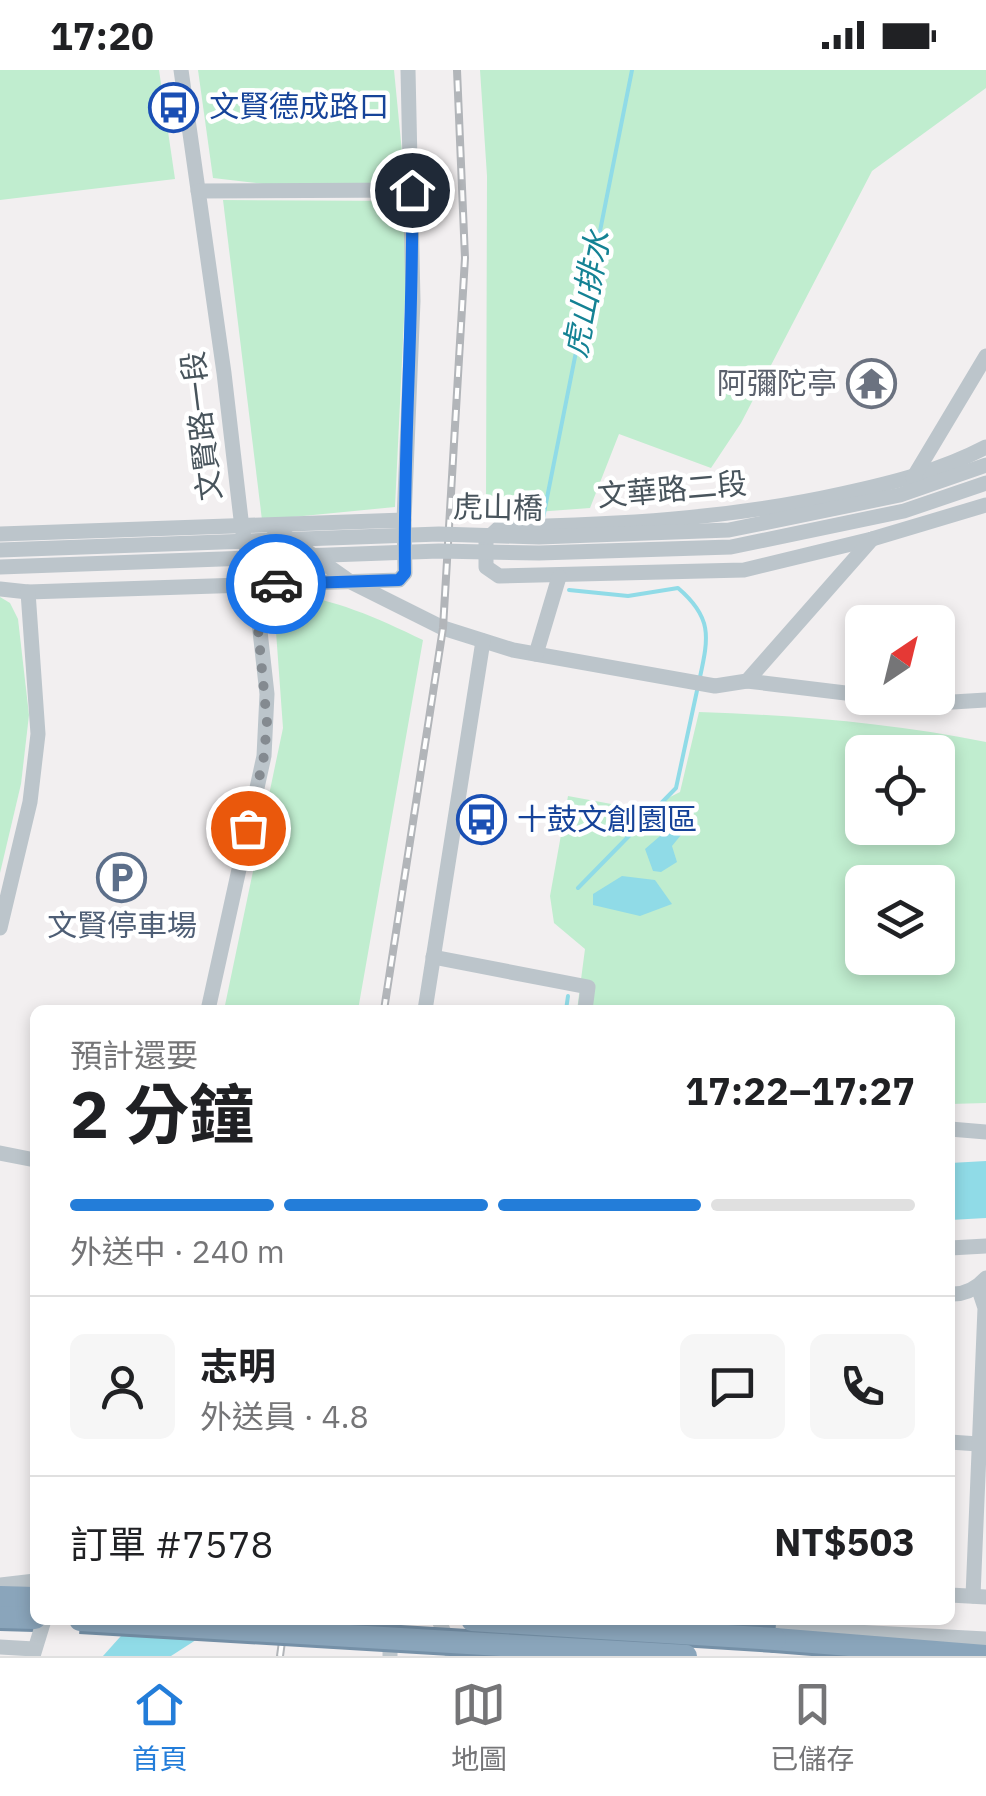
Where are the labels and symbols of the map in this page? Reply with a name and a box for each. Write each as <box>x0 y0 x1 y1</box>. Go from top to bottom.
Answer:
bus stop icon: 文賢德成路口 <box>148 81 200 133</box>
place label: 文賢德成路口 <box>209 86 389 125</box>
pin <box>370 148 455 233</box>
water label: 虎山排水 <box>553 225 619 361</box>
street label: 文賢路一段 <box>172 349 229 503</box>
temple icon: 阿彌陀亭 <box>846 358 898 410</box>
place label: 阿彌陀亭 <box>717 363 837 402</box>
street label: 文華路二段 <box>595 463 748 514</box>
street label: 虎山橋 <box>453 486 543 527</box>
courier <box>226 534 326 634</box>
north arrow <box>845 605 955 715</box>
pin <box>206 786 291 871</box>
bus stop icon: 十鼓文創園區 <box>456 794 508 846</box>
place label: 十鼓文創園區 <box>517 799 697 838</box>
parking icon: 文賢停車場 <box>96 851 148 903</box>
place label: 文賢停車場 <box>47 905 197 944</box>

